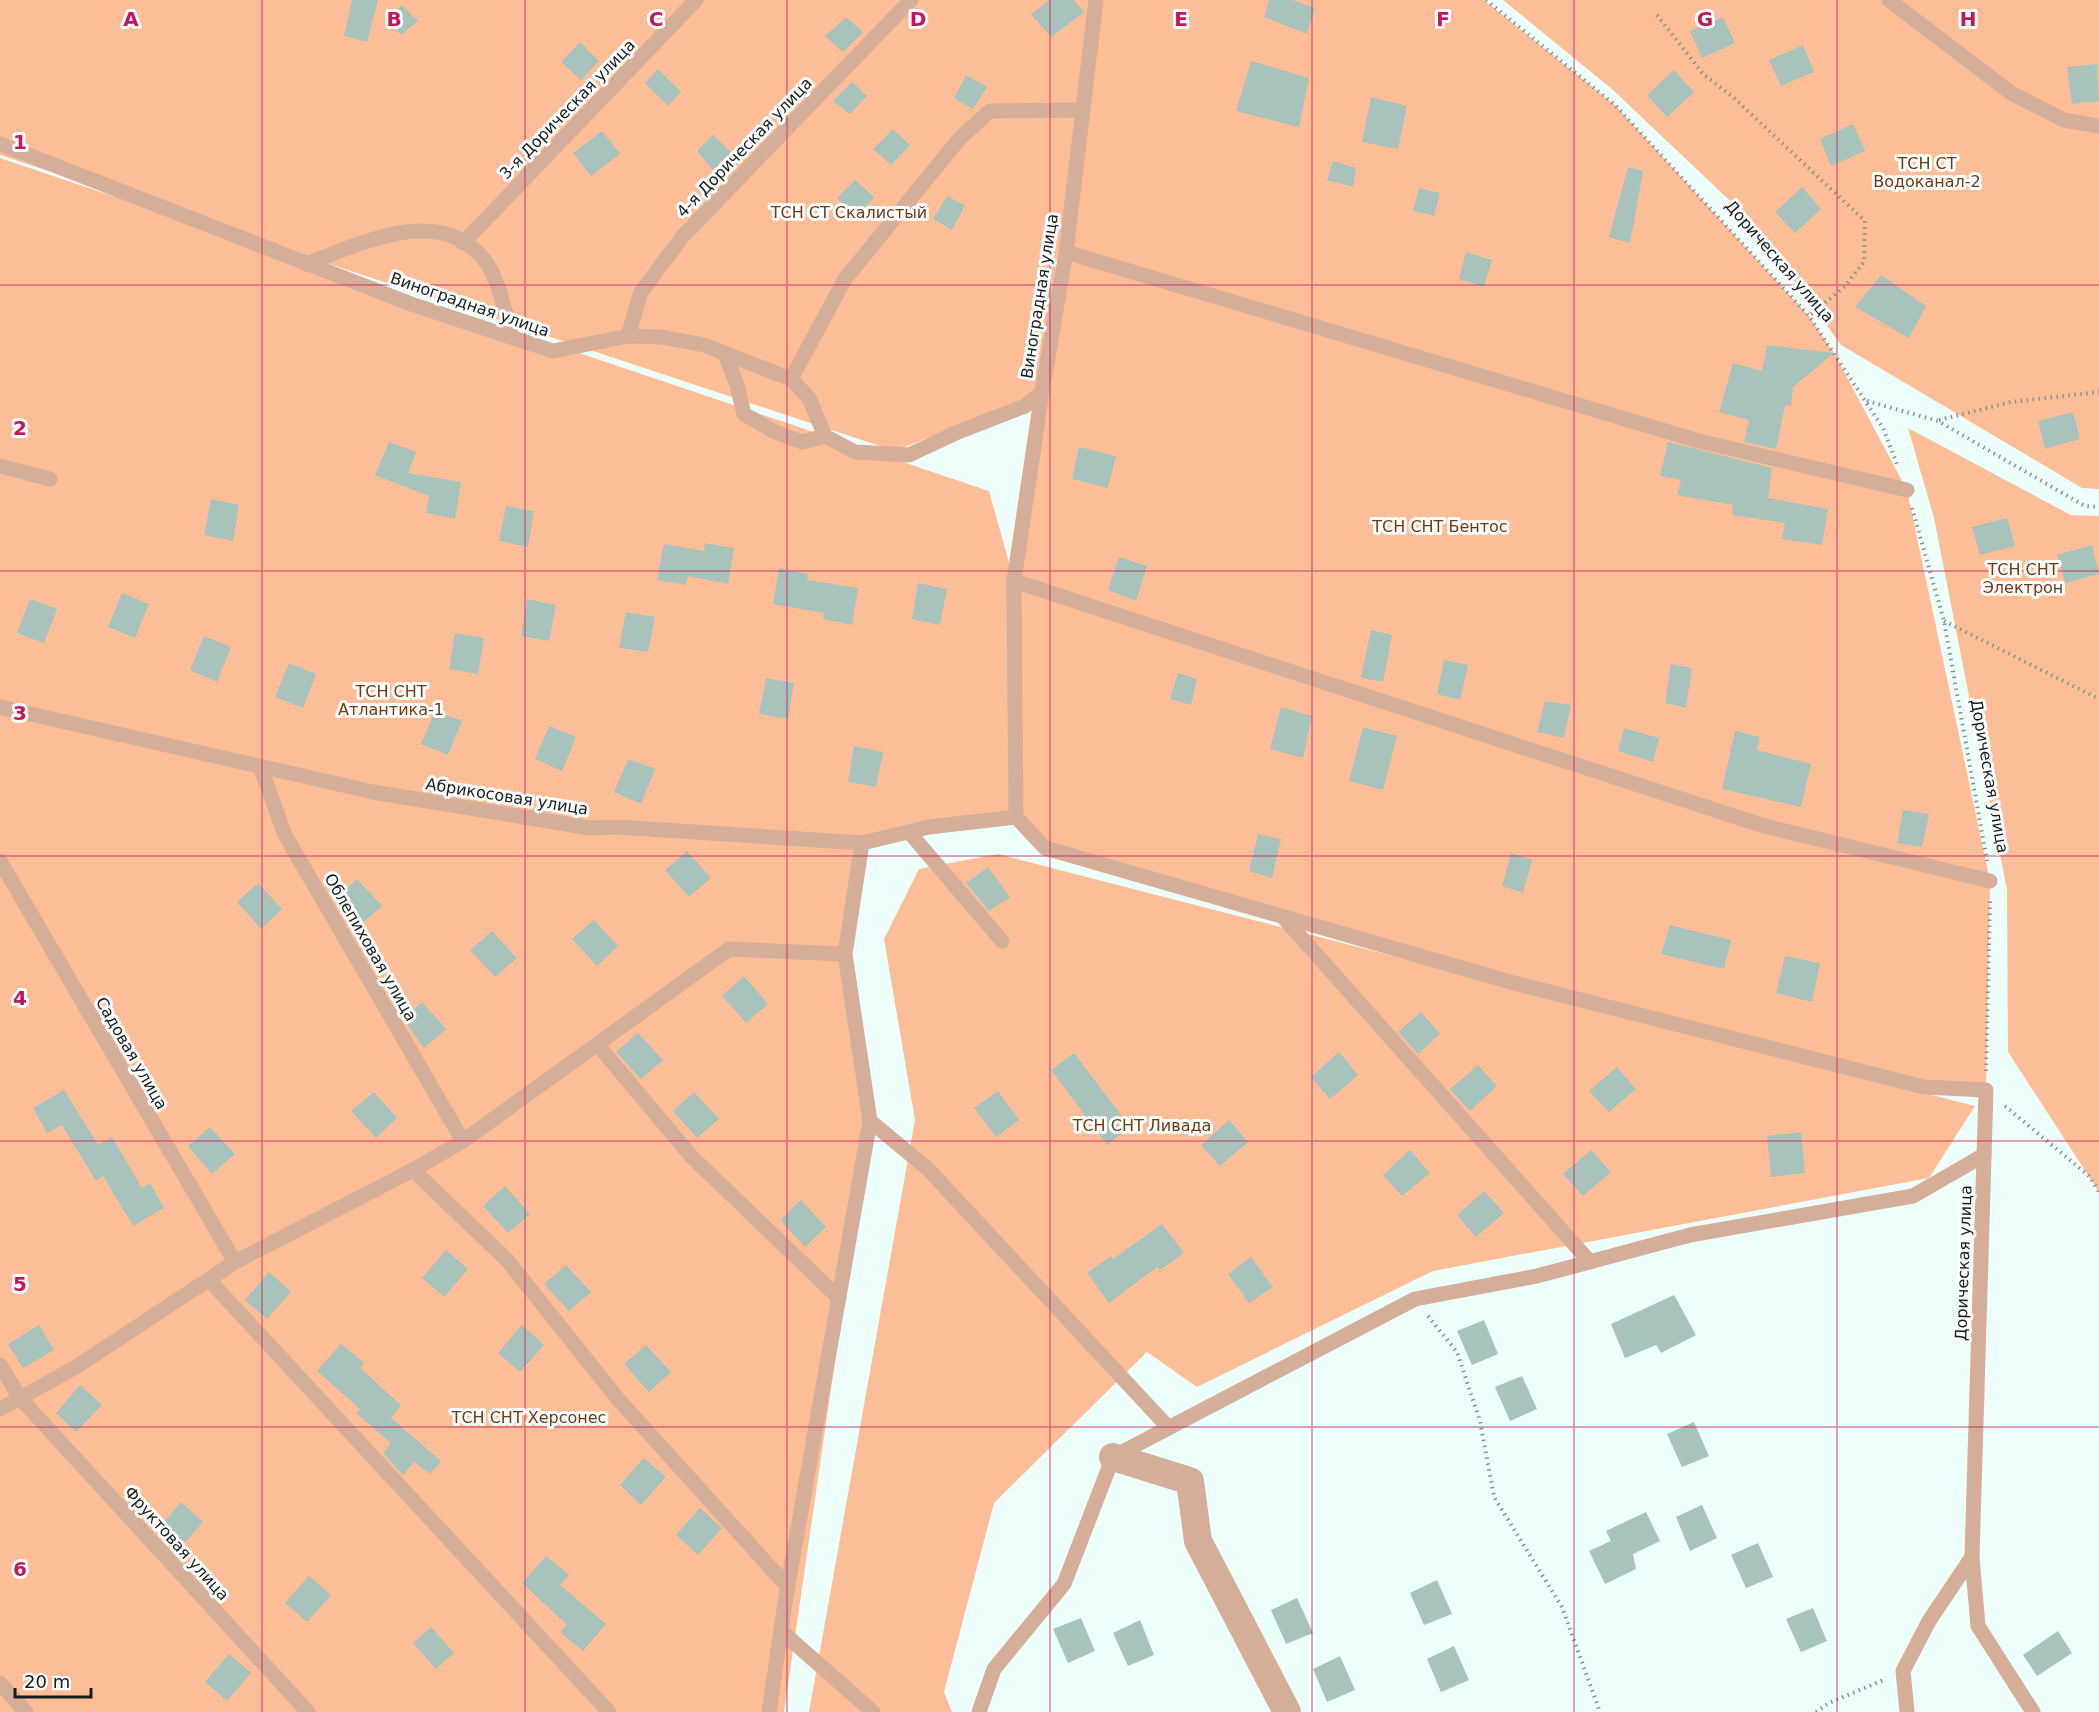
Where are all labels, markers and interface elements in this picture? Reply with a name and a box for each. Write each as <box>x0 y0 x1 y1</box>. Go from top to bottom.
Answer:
text: A <box>123 7 139 31</box>
text: B <box>386 7 402 31</box>
text: C <box>649 7 663 31</box>
text: D <box>910 7 926 31</box>
text: E <box>1174 7 1188 31</box>
text: F <box>1436 7 1450 31</box>
text: G <box>1697 7 1713 31</box>
text: H <box>1960 7 1976 31</box>
street label: 3-я Дорическая улица <box>496 36 639 183</box>
street label: 4-я Дорическая улица <box>673 74 816 221</box>
text: 1 <box>13 130 27 154</box>
park label: ТСН СТ Водоканал-2 <box>1873 154 1981 191</box>
street label: Дорическая улица <box>1721 196 1838 326</box>
park label: ТСН СТ Скалистый <box>770 203 927 222</box>
street label: Виноградная улица <box>1017 212 1062 380</box>
street label: Виноградная улица <box>388 268 552 341</box>
text: 2 <box>13 416 27 440</box>
park label: ТСН СНТ Бентос <box>1371 517 1508 536</box>
park label: ТСН СНТ Электрон <box>1983 560 2063 597</box>
park label: ТСН СНТ Атлантика-1 <box>338 682 444 719</box>
street label: Дорическая улица <box>1967 698 2012 855</box>
text: 3 <box>13 701 27 725</box>
street label: Абрикосовая улица <box>424 774 589 819</box>
street label: Облепиховая улица <box>320 870 421 1024</box>
text: 4 <box>13 986 27 1010</box>
street label: Садовая улица <box>92 994 171 1113</box>
park label: ТСН СНТ Ливада <box>1072 1116 1211 1135</box>
street label: Дорическая улица <box>1951 1185 1976 1341</box>
text: 5 <box>13 1272 27 1296</box>
park label: ТСН СНТ Херсонес <box>451 1408 606 1427</box>
street label: Фруктовая улица <box>120 1482 233 1604</box>
text: 6 <box>13 1557 27 1581</box>
scale bar <box>15 1661 92 1699</box>
text: 20 m <box>24 1671 70 1692</box>

